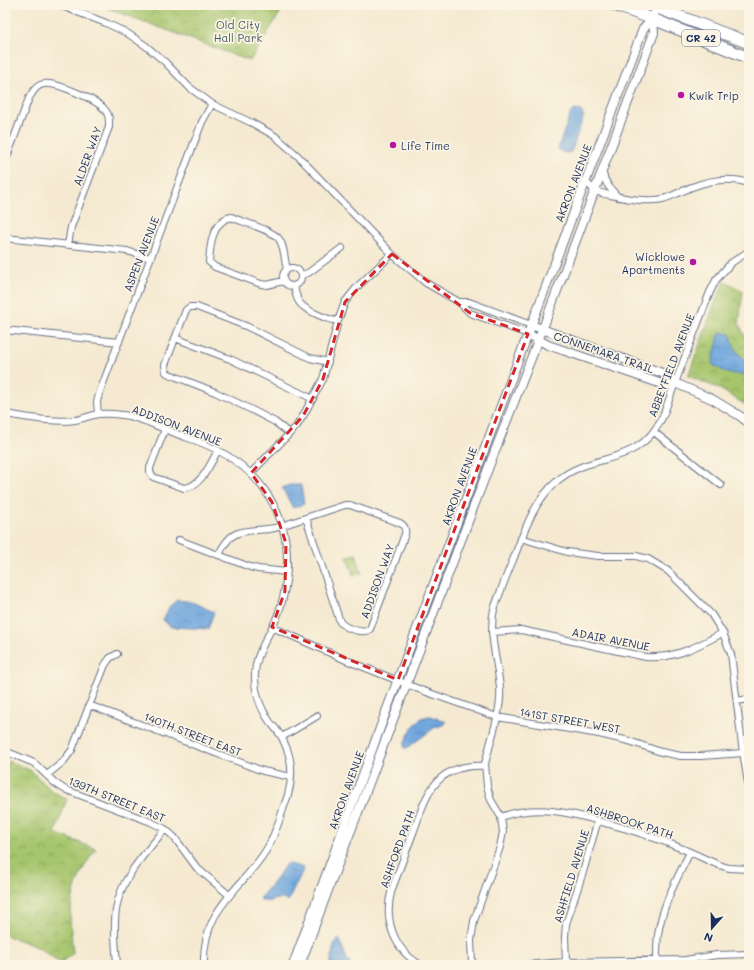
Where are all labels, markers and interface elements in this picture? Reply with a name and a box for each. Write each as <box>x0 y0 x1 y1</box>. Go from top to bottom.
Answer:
park label: Old City Hall Park <box>214 17 262 45</box>
road number: CR 42 <box>682 30 720 46</box>
place label: Kwik Trip <box>689 88 739 103</box>
marker: Kwik Trip <box>676 90 686 100</box>
street label: ALDER WAY <box>69 124 105 188</box>
place label: Life Time <box>401 138 450 153</box>
marker: Life Time <box>388 140 398 150</box>
street label: AKRON AVENUE <box>551 142 595 224</box>
street label: ASPEN AVENUE <box>120 214 162 294</box>
place label: Wicklowe Apartments <box>622 249 685 277</box>
marker: Wicklowe Apartments <box>688 257 698 267</box>
street label: ABBEYFIELD AVENUE <box>644 311 698 419</box>
street label: CONNEMARA TRAIL <box>552 328 656 376</box>
street label: ADDISON AVENUE <box>130 401 224 449</box>
street label: AKRON AVENUE <box>438 445 480 527</box>
street label: ADDISON WAY <box>357 542 397 620</box>
street label: ADAIR AVENUE <box>571 624 651 654</box>
street label: 141ST STREET WEST <box>518 704 622 736</box>
street label: 140TH STREET EAST <box>142 708 244 760</box>
street label: AKRON AVENUE <box>325 749 367 831</box>
street label: 139TH STREET EAST <box>66 773 168 825</box>
street label: ASHBROOK PATH <box>585 800 676 842</box>
street label: ASHFORD PATH <box>376 808 418 890</box>
street label: ASHFIELD AVENUE <box>550 827 592 925</box>
north arrow <box>692 908 732 948</box>
text: N <box>702 929 715 946</box>

